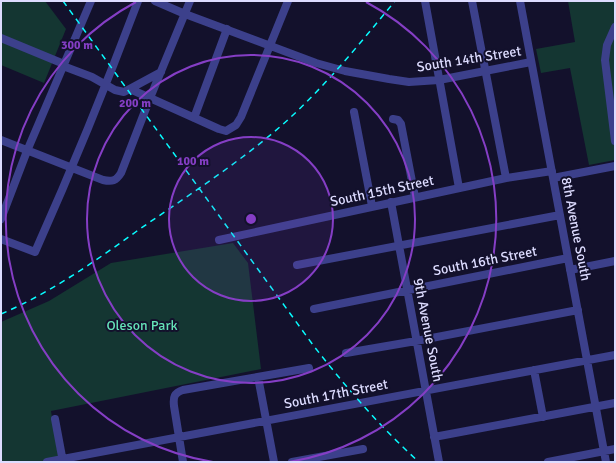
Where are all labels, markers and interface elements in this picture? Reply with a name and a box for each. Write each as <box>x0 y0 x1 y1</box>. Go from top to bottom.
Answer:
text: 300 m <box>61 38 93 53</box>
street label: South 14th Street <box>416 42 523 76</box>
text: 200 m <box>119 96 151 111</box>
text: 100 m <box>177 154 209 169</box>
street label: South 15th Street <box>329 172 435 210</box>
street label: 8th Avenue South <box>558 176 594 282</box>
centre of rings <box>244 212 258 226</box>
street label: South 16th Street <box>432 243 539 279</box>
street label: 9th Avenue South <box>410 277 446 383</box>
park label: Oleson Park <box>106 317 178 334</box>
street label: South 17th Street <box>283 376 390 412</box>

